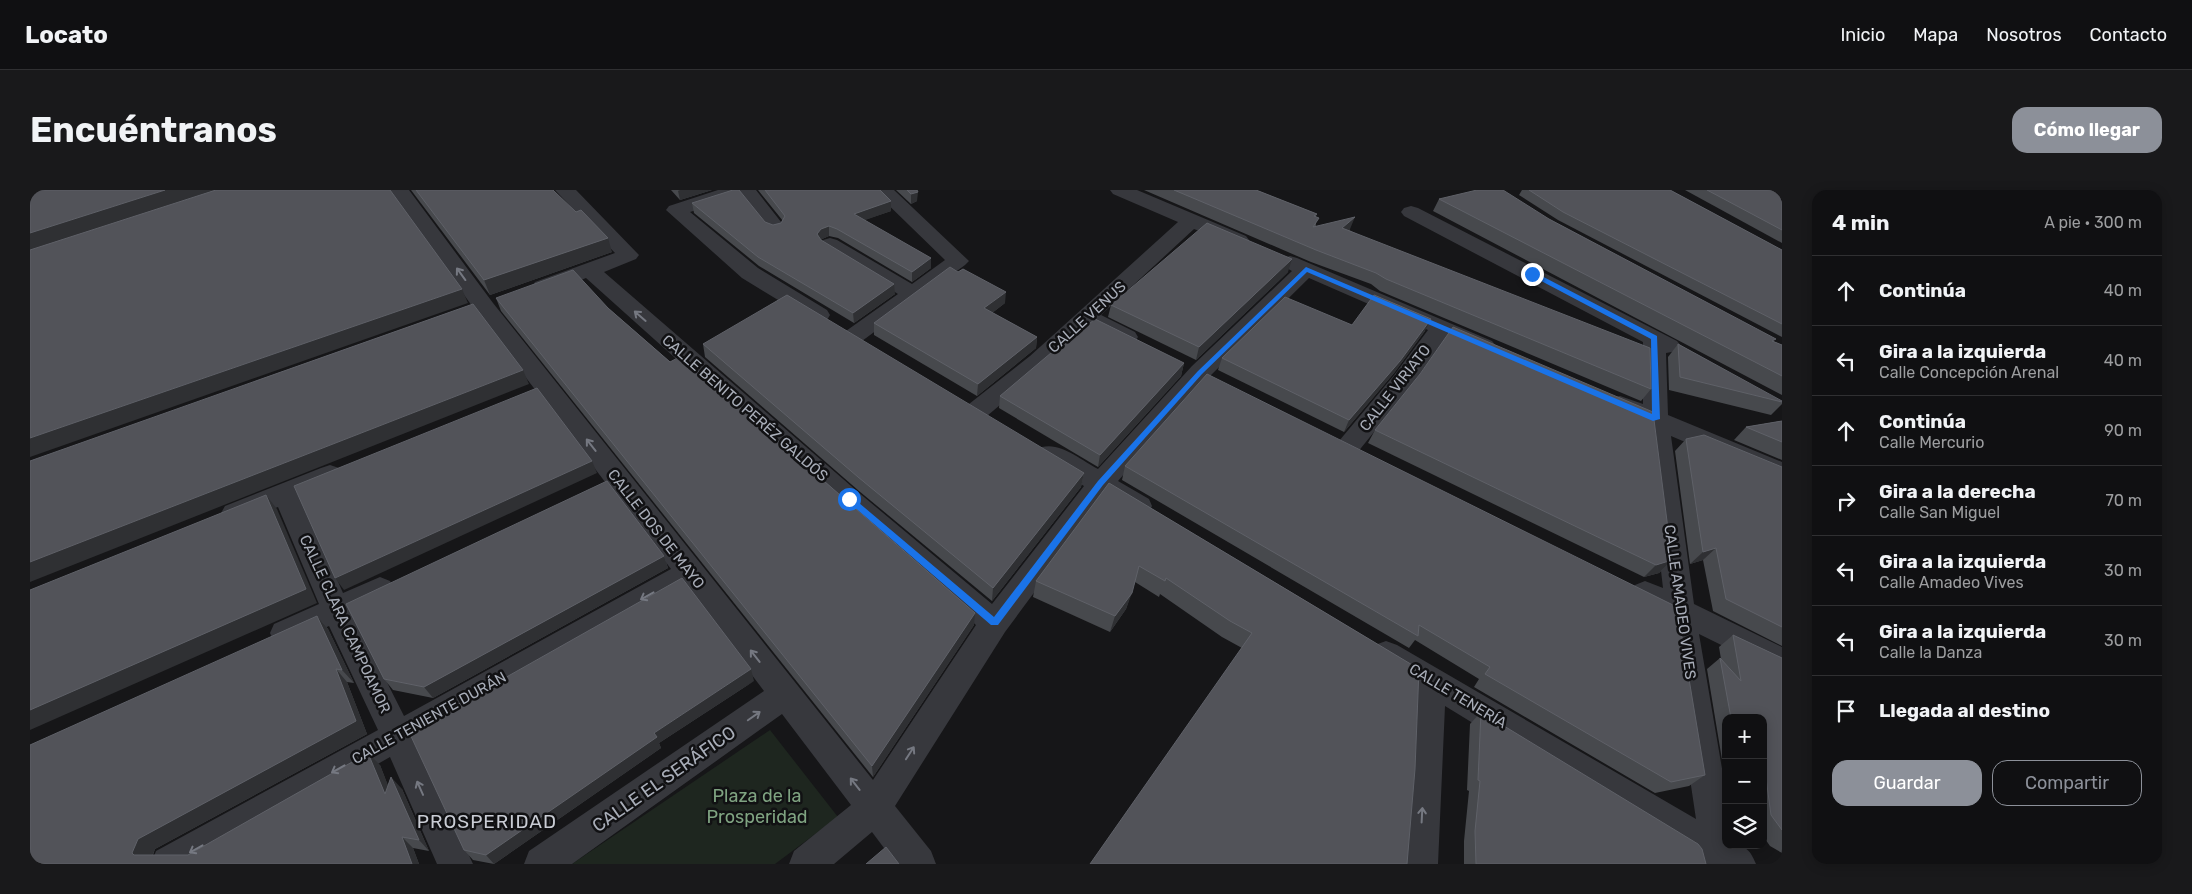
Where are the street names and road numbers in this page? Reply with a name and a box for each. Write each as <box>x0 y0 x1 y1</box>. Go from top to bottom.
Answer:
street label: CALLE VENUS <box>1044 277 1130 357</box>
street label: CALLE BENITO PERÉZ GALDÓS <box>658 331 832 485</box>
street label: CALLE VIRIATO <box>1356 341 1434 435</box>
street label: CALLE DOS DE MAYO <box>604 466 708 592</box>
street label: CALLE AMADEO VIVES <box>1660 523 1700 681</box>
street label: CALLE CLARA CAMPOAMOR <box>296 532 394 716</box>
street label: CALLE TENERÍA <box>1406 660 1510 732</box>
street label: CALLE TENIENTE DURÁN <box>349 668 509 768</box>
street label: CALLE EL SERÁFICO <box>588 721 740 837</box>

